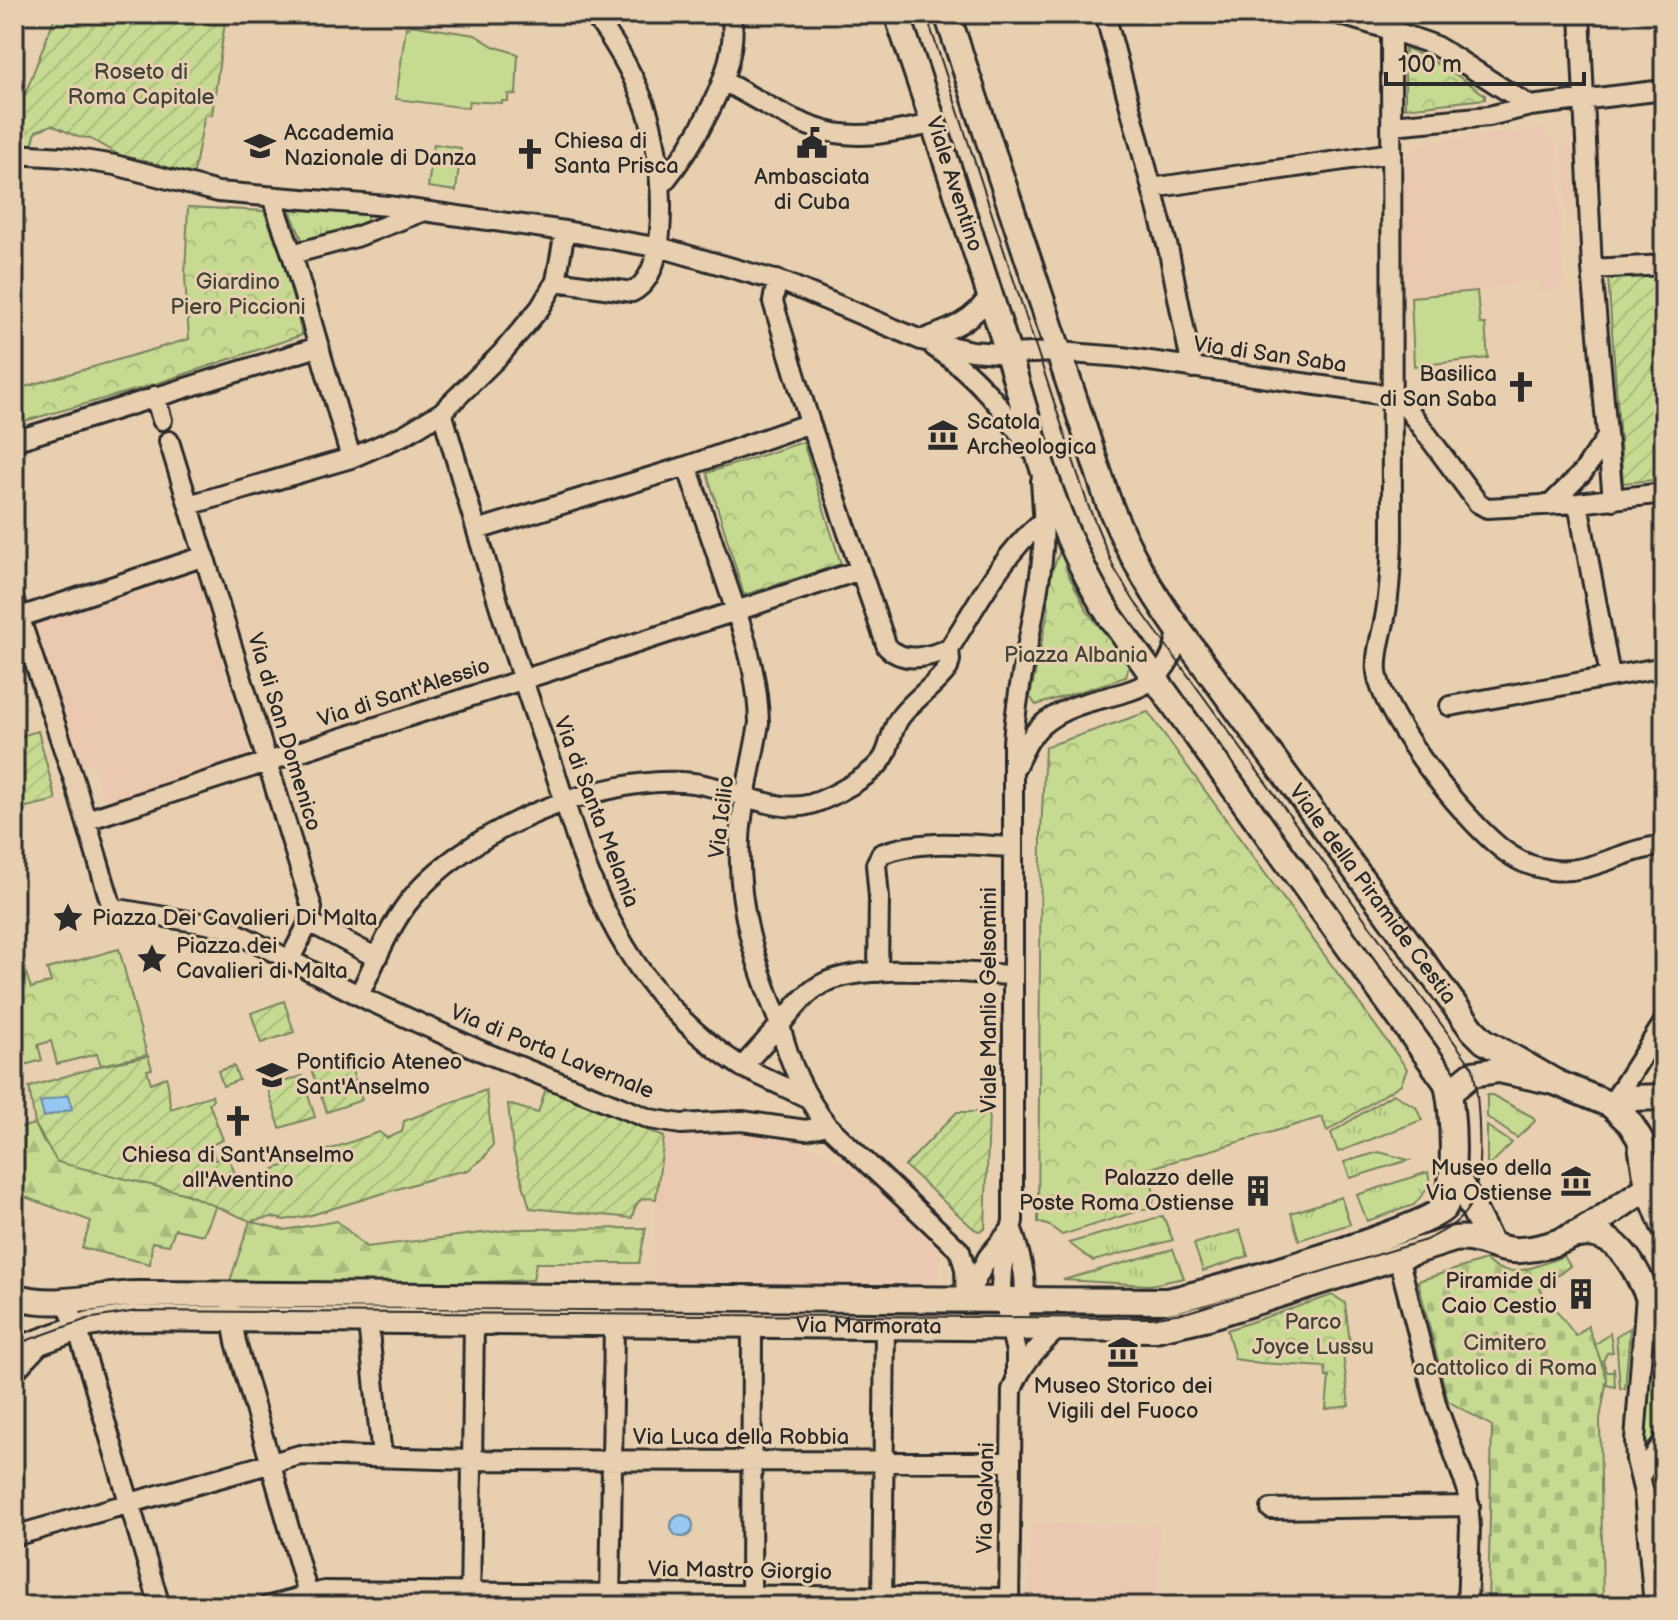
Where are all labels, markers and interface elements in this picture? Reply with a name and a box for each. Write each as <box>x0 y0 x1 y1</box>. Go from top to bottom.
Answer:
scale bar <box>1386 36 1584 86</box>
text: 100 m <box>1398 50 1462 79</box>
park label: Roseto di Roma Capitale <box>67 59 215 111</box>
street label: Viale Aventino <box>919 113 989 255</box>
place label: Accademia Nazionale di Danza <box>284 120 477 172</box>
public building icon: Ambasciata di Cuba <box>795 126 829 160</box>
place label: Chiesa di Santa Prisca <box>554 128 679 180</box>
school or university icon: Accademia Nazionale di Danza <box>243 129 277 163</box>
church icon: Chiesa di Santa Prisca <box>513 137 547 171</box>
place label: Ambasciata di Cuba <box>754 164 870 216</box>
park label: Giardino Piero Piccioni <box>170 269 306 321</box>
street label: Via di San Saba <box>1192 331 1348 379</box>
place label: Basilica di San Saba <box>1379 361 1497 413</box>
church icon: Basilica di San Saba <box>1504 370 1538 404</box>
place label: Scatola Archeologica <box>967 409 1097 461</box>
museum icon: Scatola Archeologica <box>926 418 960 452</box>
street label: Via di San Domenico <box>241 630 327 834</box>
park label: Piazza Albania <box>1004 642 1148 669</box>
street label: Via di Sant'Alessio <box>314 652 494 734</box>
street label: Via di Santa Melania <box>547 713 645 911</box>
street label: Via Icilio <box>704 774 740 860</box>
street label: Viale della Piramide Cestia <box>1283 779 1463 1009</box>
street label: Viale Manlio Gelsomini <box>976 887 1003 1113</box>
place icon: Piazza Dei Cavalieri Di Malta <box>51 901 85 935</box>
place label: Piazza Dei Cavalieri Di Malta <box>92 905 377 932</box>
place label: Piazza dei Cavalieri di Malta <box>176 933 348 985</box>
place icon: Piazza dei Cavalieri di Malta <box>135 942 169 976</box>
street label: Via di Porta Lavernale <box>446 999 658 1105</box>
place label: Pontificio Ateneo Sant'Anselmo <box>296 1049 462 1101</box>
school or university icon: Pontificio Ateneo Sant'Anselmo <box>255 1058 289 1092</box>
church icon: Chiesa di Sant'Anselmo all'Aventino <box>221 1104 255 1138</box>
place label: Chiesa di Sant'Anselmo all'Aventino <box>122 1142 354 1194</box>
place label: Museo della Via Ostiense <box>1426 1155 1552 1207</box>
museum icon: Museo della Via Ostiense <box>1559 1164 1593 1198</box>
place label: Palazzo delle Poste Roma Ostiense <box>1019 1165 1234 1217</box>
building icon: Palazzo delle Poste Roma Ostiense <box>1241 1174 1275 1208</box>
place label: Piramide di Caio Cestio <box>1441 1268 1557 1320</box>
building icon: Piramide di Caio Cestio <box>1564 1277 1598 1311</box>
park label: Parco Joyce Lussu <box>1252 1309 1374 1361</box>
street label: Via Marmorata <box>796 1312 942 1340</box>
park label: Cimitero acattolico di Roma <box>1413 1330 1597 1382</box>
museum icon: Museo Storico dei Vigili del Fuoco <box>1106 1335 1140 1369</box>
place label: Museo Storico dei Vigili del Fuoco <box>1033 1373 1213 1425</box>
street label: Via Luca della Robbia <box>633 1424 849 1451</box>
street label: Via Galvani <box>972 1442 1000 1554</box>
street label: Via Mastro Giorgio <box>648 1556 832 1586</box>

